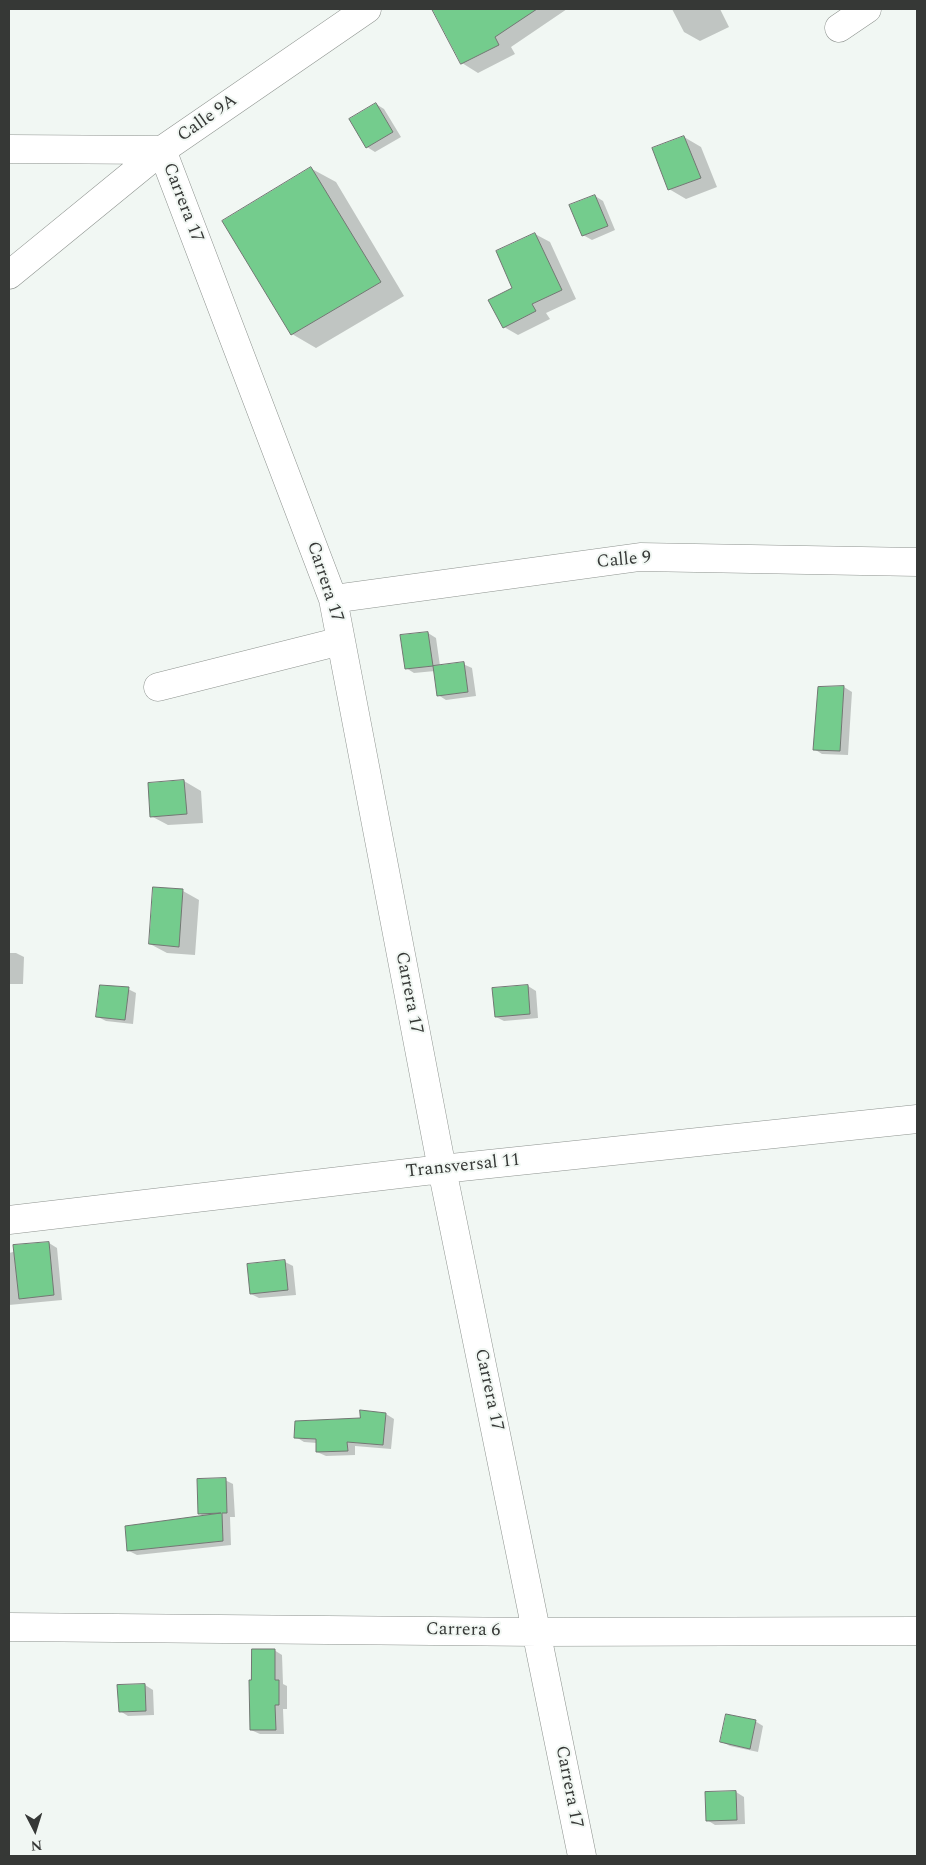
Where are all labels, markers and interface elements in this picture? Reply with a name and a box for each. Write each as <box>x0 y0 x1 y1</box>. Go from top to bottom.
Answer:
street label: Calle 9A <box>174 91 242 147</box>
street label: Carrera 17 <box>157 160 207 246</box>
street label: Carrera 17 <box>301 539 347 625</box>
street label: Calle 9 <box>596 548 652 574</box>
street label: Carrera 17 <box>389 950 427 1036</box>
street label: Transversal 11 <box>405 1150 521 1184</box>
street label: Carrera 17 <box>469 1347 507 1433</box>
street label: Carrera 6 <box>426 1620 500 1642</box>
street label: Carrera 17 <box>549 1744 587 1830</box>
north arrow <box>10 1805 60 1855</box>
text: N <box>30 1834 43 1856</box>

